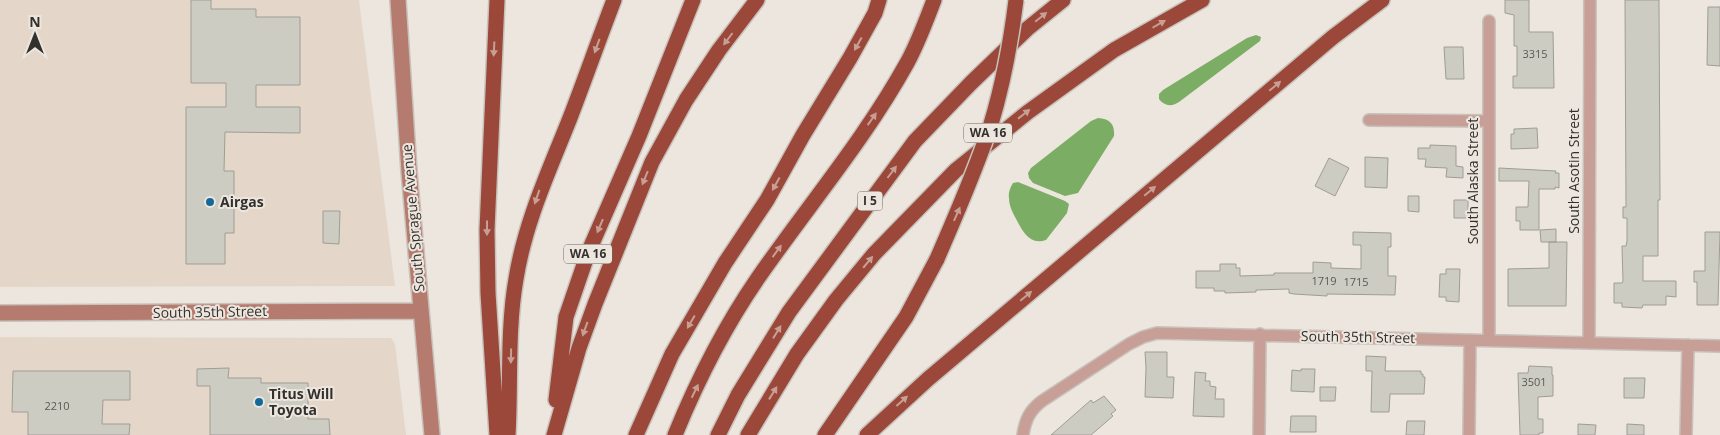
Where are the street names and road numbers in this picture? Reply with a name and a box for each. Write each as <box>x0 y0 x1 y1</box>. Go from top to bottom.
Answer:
street label: South Asotin Street <box>1564 108 1583 234</box>
street label: South Alaska Street <box>1463 118 1482 244</box>
road number: WA 16 <box>964 124 1012 142</box>
street label: South Sprague Avenue <box>397 143 428 293</box>
road number: I 5 <box>858 192 882 210</box>
road number: WA 16 <box>564 244 612 264</box>
street label: South 35th Street <box>153 301 267 322</box>
street label: South 35th Street <box>1301 326 1415 347</box>

